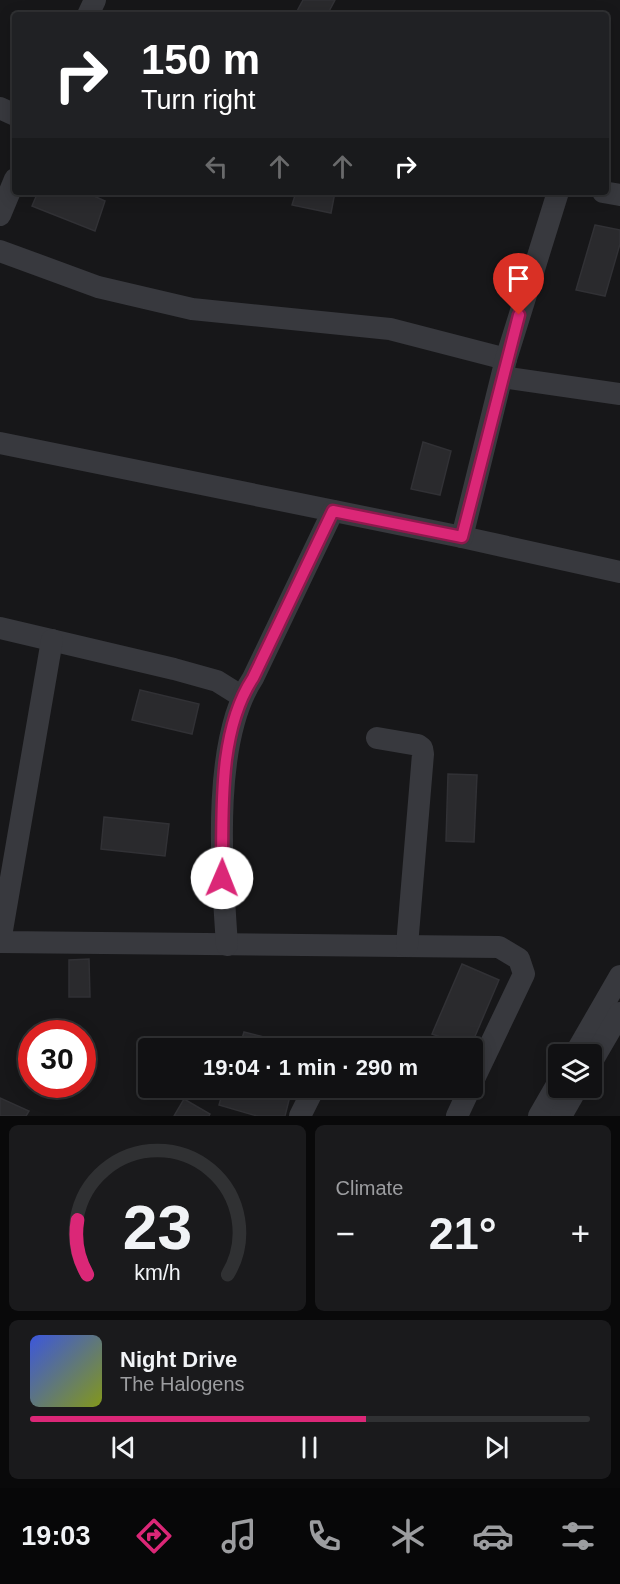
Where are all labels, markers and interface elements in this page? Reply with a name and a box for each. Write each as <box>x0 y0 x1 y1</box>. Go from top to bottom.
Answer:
icon: right <box>42 36 120 114</box>
text: 150 m <box>141 36 260 83</box>
text: Turn right <box>141 85 256 115</box>
icon: left <box>200 150 233 183</box>
icon: ahead <box>263 150 296 183</box>
icon: ahead <box>326 150 359 183</box>
icon: right <box>389 150 422 183</box>
pin <box>493 253 544 315</box>
icon: arrive <box>502 262 535 295</box>
position arrow <box>190 846 254 910</box>
speed limit sign: 30 <box>18 1020 96 1098</box>
map controls <box>548 1044 602 1098</box>
button: layers <box>548 1044 602 1098</box>
text: 19:04 · 1 min · 290 m <box>203 1055 418 1080</box>
text: Climate <box>336 1177 403 1199</box>
text: 23 <box>123 1193 192 1262</box>
text: 21° <box>429 1208 497 1259</box>
text: − <box>336 1215 355 1252</box>
text: + <box>571 1215 590 1252</box>
text: km/h <box>134 1261 180 1285</box>
text: Night Drive <box>120 1347 237 1372</box>
text: The Halogens <box>120 1373 245 1395</box>
icon: previous <box>107 1431 140 1464</box>
icon: pause <box>293 1431 326 1464</box>
icon: next <box>480 1431 513 1464</box>
icon: directions <box>133 1515 175 1557</box>
icon: music <box>218 1515 260 1557</box>
icon: phone <box>303 1515 345 1557</box>
icon: climate <box>387 1515 429 1557</box>
icon: car <box>472 1515 514 1557</box>
icon: filters <box>557 1515 599 1557</box>
text: 19:03 <box>21 1521 90 1551</box>

